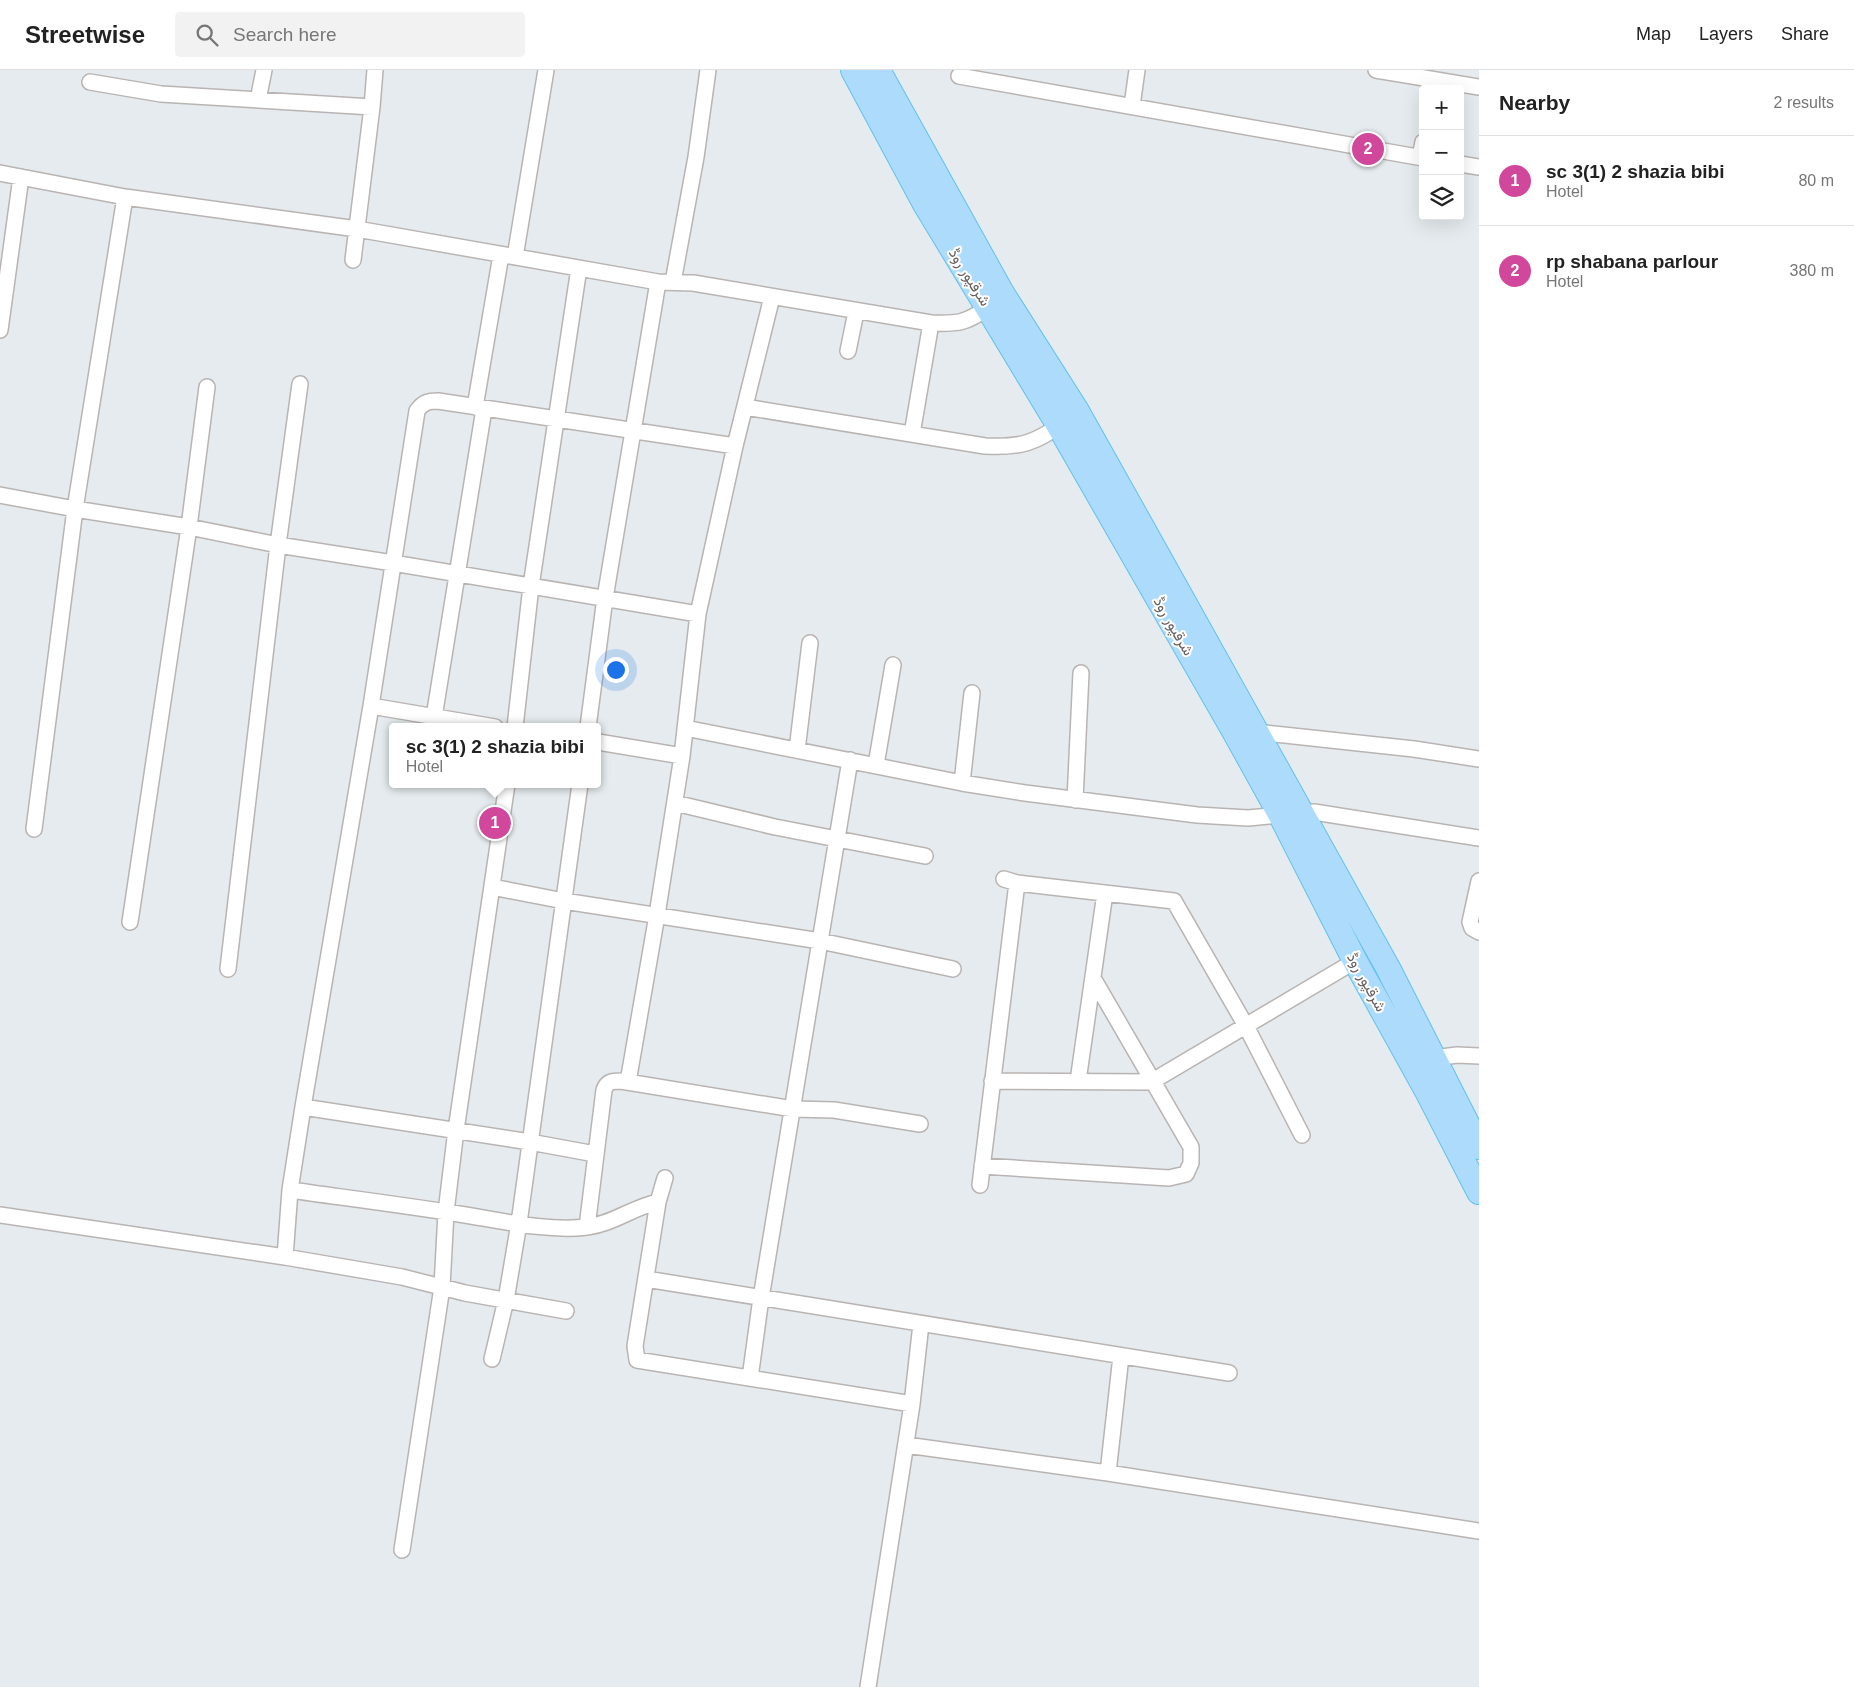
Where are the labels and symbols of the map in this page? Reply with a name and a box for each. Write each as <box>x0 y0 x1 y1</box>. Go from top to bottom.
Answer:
pin: 2 <box>1352 130 1384 168</box>
street label: شرقپور روڈ <box>944 245 994 310</box>
street label: شرقپور روڈ <box>1149 594 1198 659</box>
your location <box>603 657 629 683</box>
pin: 1 <box>479 804 511 842</box>
street label: شرقپور روڈ <box>1342 950 1390 1015</box>

